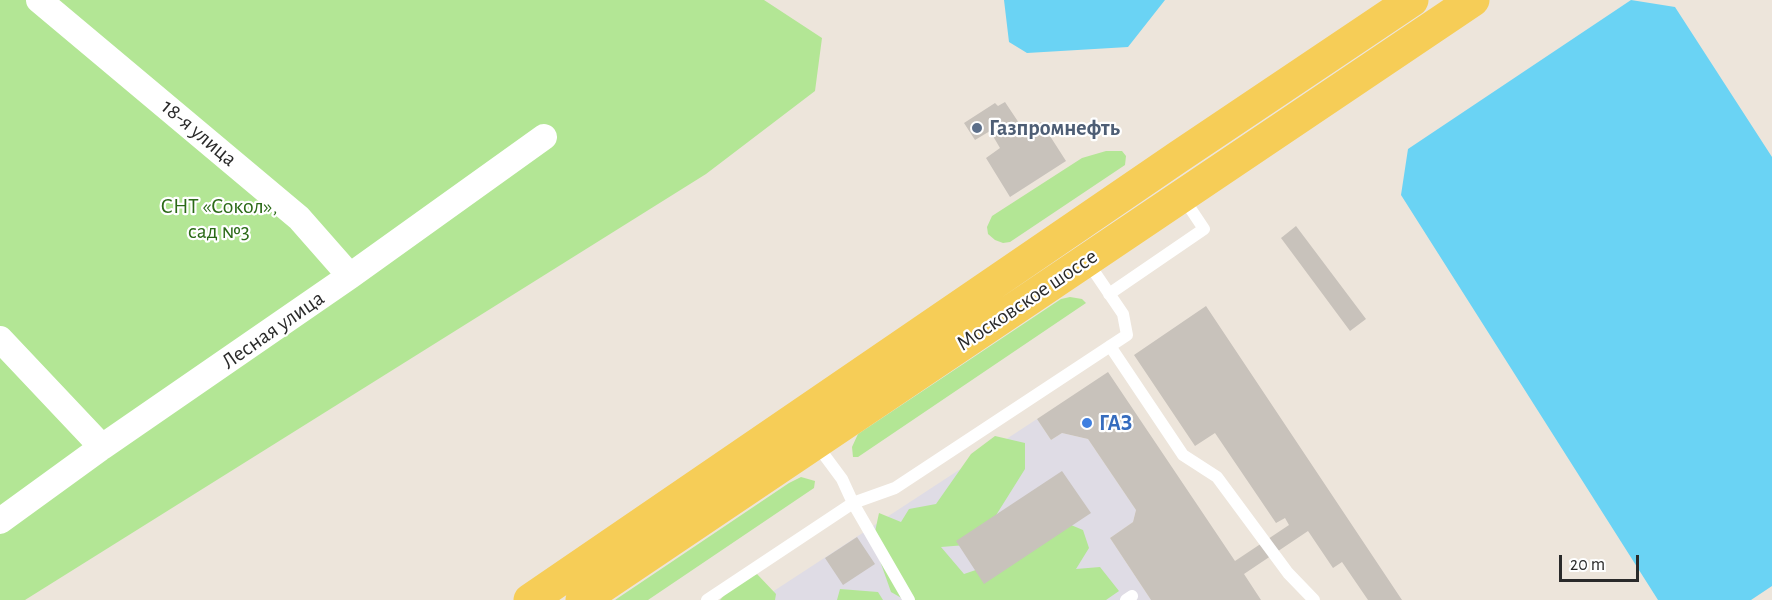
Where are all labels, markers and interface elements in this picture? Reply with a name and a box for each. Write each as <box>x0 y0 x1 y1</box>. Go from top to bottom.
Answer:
street label: 18-я улица <box>156 94 242 172</box>
place label: Газпромнефть <box>989 115 1120 141</box>
marker: Газпромнефть <box>970 121 984 135</box>
park label: СНТ «Сокол», сад №3 <box>161 193 277 244</box>
street label: Московское шоссе <box>952 243 1102 357</box>
street label: Лесная улица <box>217 285 329 375</box>
place label: ГАЗ <box>1099 410 1132 436</box>
marker: ГАЗ <box>1080 416 1094 430</box>
scale bar <box>1562 543 1642 581</box>
text: 20 m <box>1570 556 1605 574</box>

